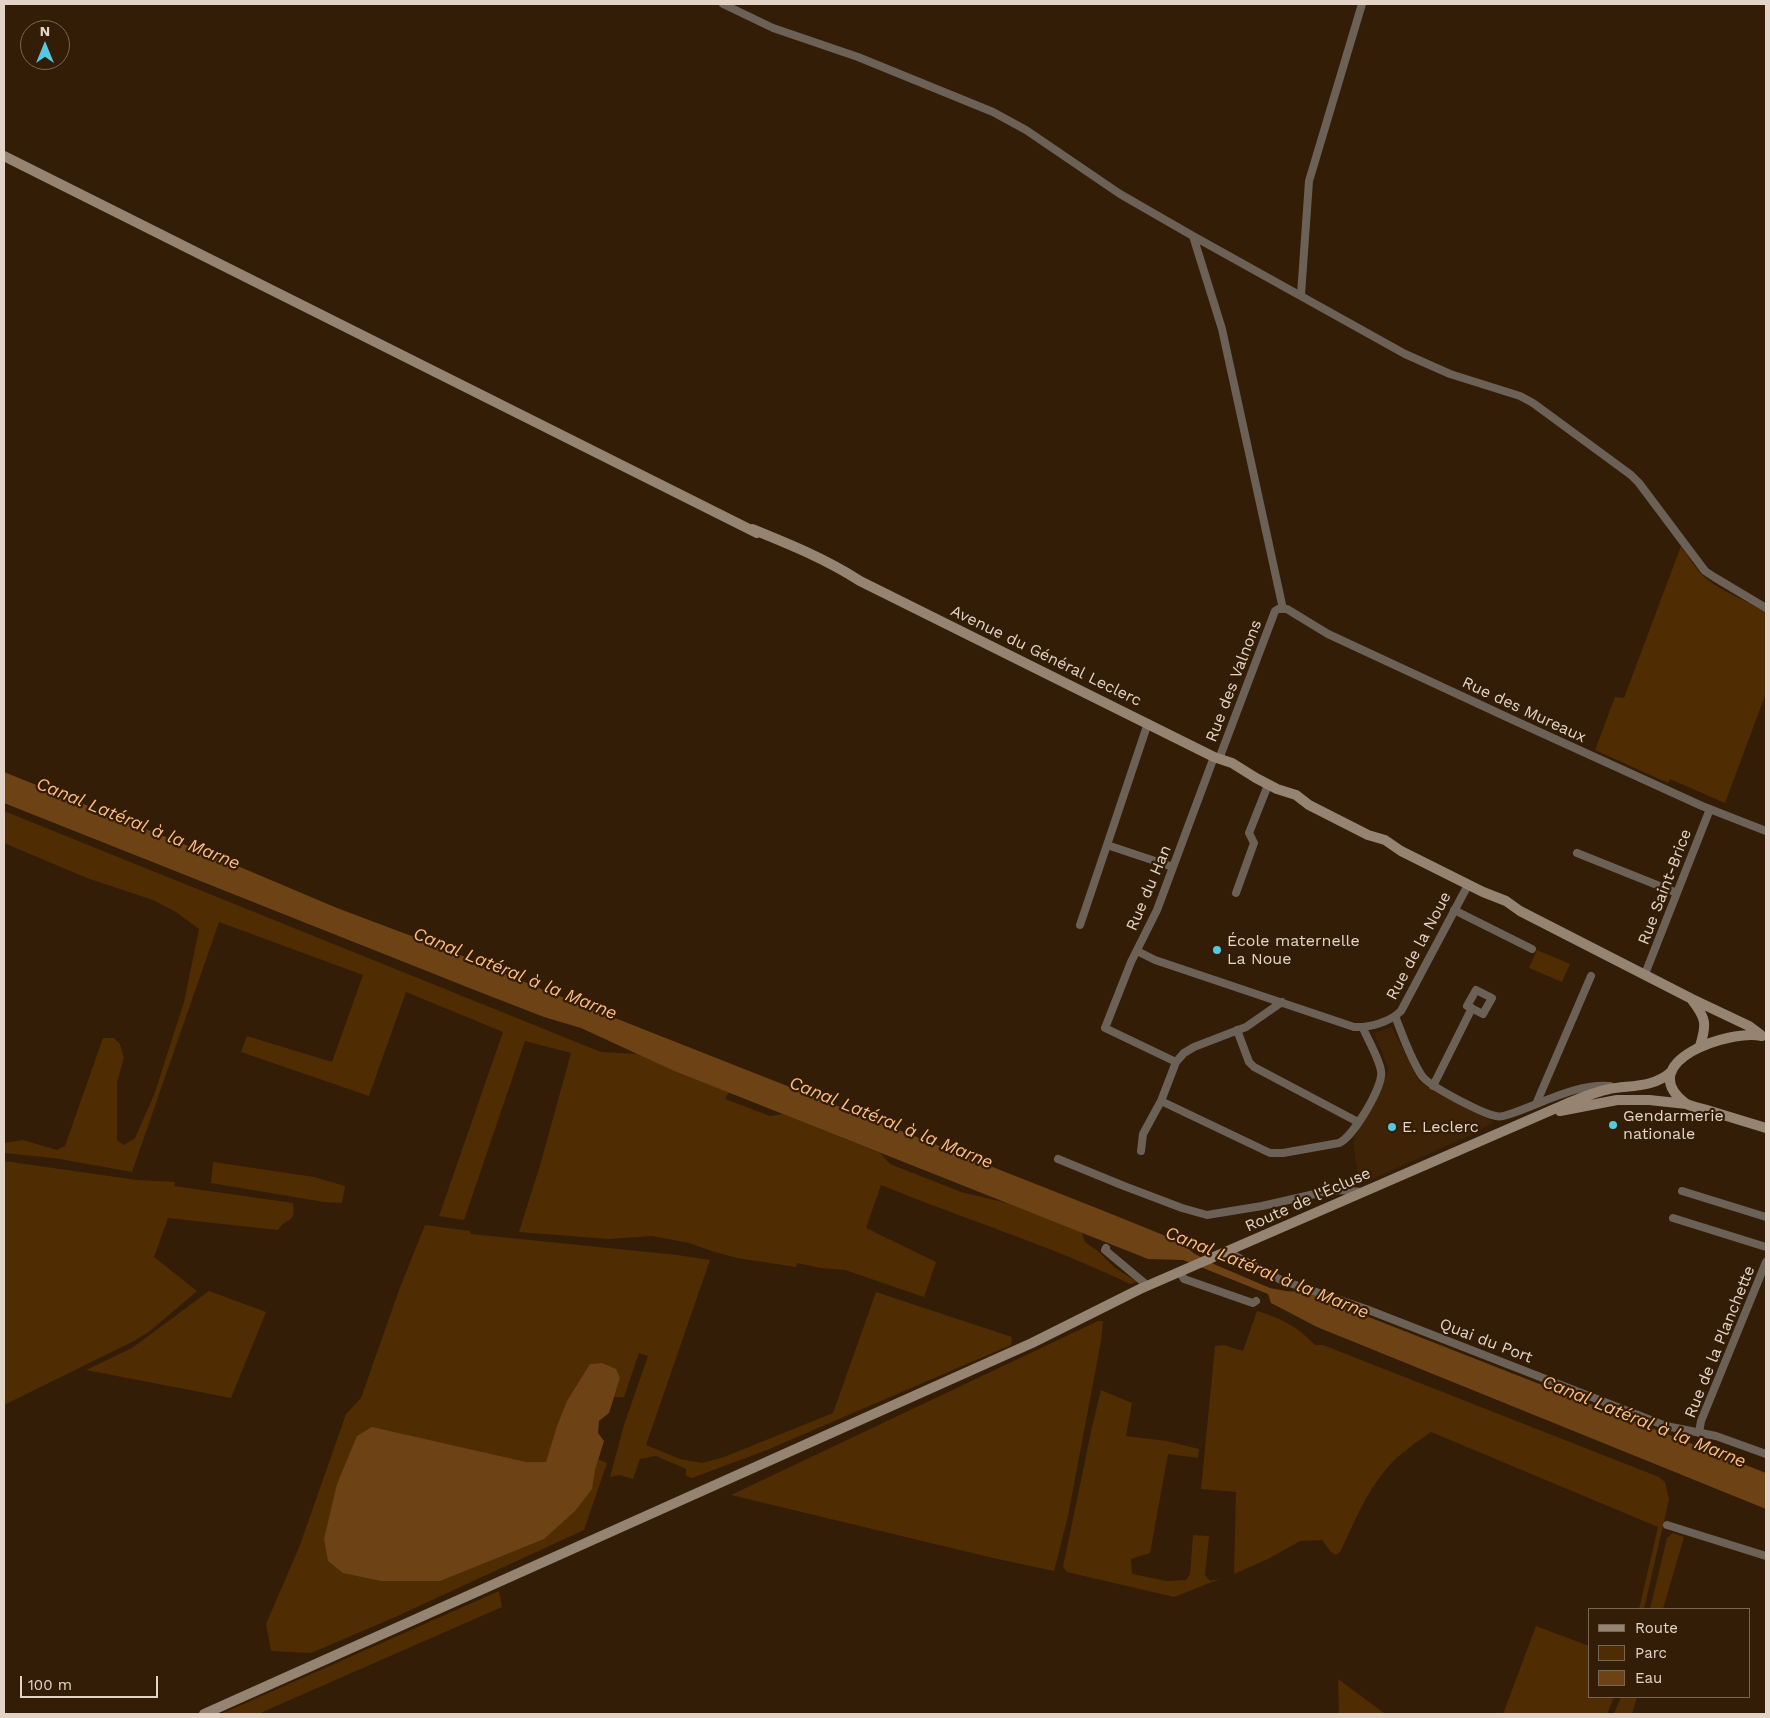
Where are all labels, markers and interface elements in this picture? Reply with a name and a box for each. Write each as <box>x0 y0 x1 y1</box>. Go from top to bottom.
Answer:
north arrow <box>20 20 70 70</box>
text: N <box>40 23 50 39</box>
street label: Avenue du Général Leclerc <box>947 601 1145 711</box>
street label: Rue des Valnons <box>1202 617 1266 745</box>
street label: Rue des Mureaux <box>1459 673 1589 747</box>
water label: Canal Latéral à la Marne <box>33 773 243 875</box>
street label: Rue Saint-Brice <box>1634 826 1696 948</box>
street label: Rue du Han <box>1122 842 1176 934</box>
street label: Rue de la Noue <box>1382 889 1456 1003</box>
water label: Canal Latéral à la Marne <box>410 923 620 1025</box>
place label: École maternelle La Noue <box>1227 931 1360 969</box>
marker: École maternelle La Noue <box>1211 944 1223 956</box>
water label: Canal Latéral à la Marne <box>786 1072 996 1174</box>
place label: Gendarmerie nationale <box>1623 1106 1724 1144</box>
place label: E. Leclerc <box>1402 1117 1479 1137</box>
marker: Gendarmerie nationale <box>1607 1119 1619 1131</box>
marker: E. Leclerc <box>1386 1121 1398 1133</box>
street label: Route de l'Écluse <box>1242 1164 1374 1236</box>
water label: Canal Latéral à la Marne <box>1162 1222 1372 1324</box>
street label: Rue de la Planchette <box>1681 1263 1759 1421</box>
street label: Quai du Port <box>1437 1314 1535 1368</box>
water label: Canal Latéral à la Marne <box>1539 1371 1749 1473</box>
legend <box>1588 1608 1750 1698</box>
text: Route <box>1635 1619 1678 1637</box>
text: Parc <box>1635 1644 1667 1662</box>
scale bar <box>22 1666 160 1698</box>
text: Eau <box>1635 1669 1662 1687</box>
text: 100 m <box>28 1676 72 1694</box>

